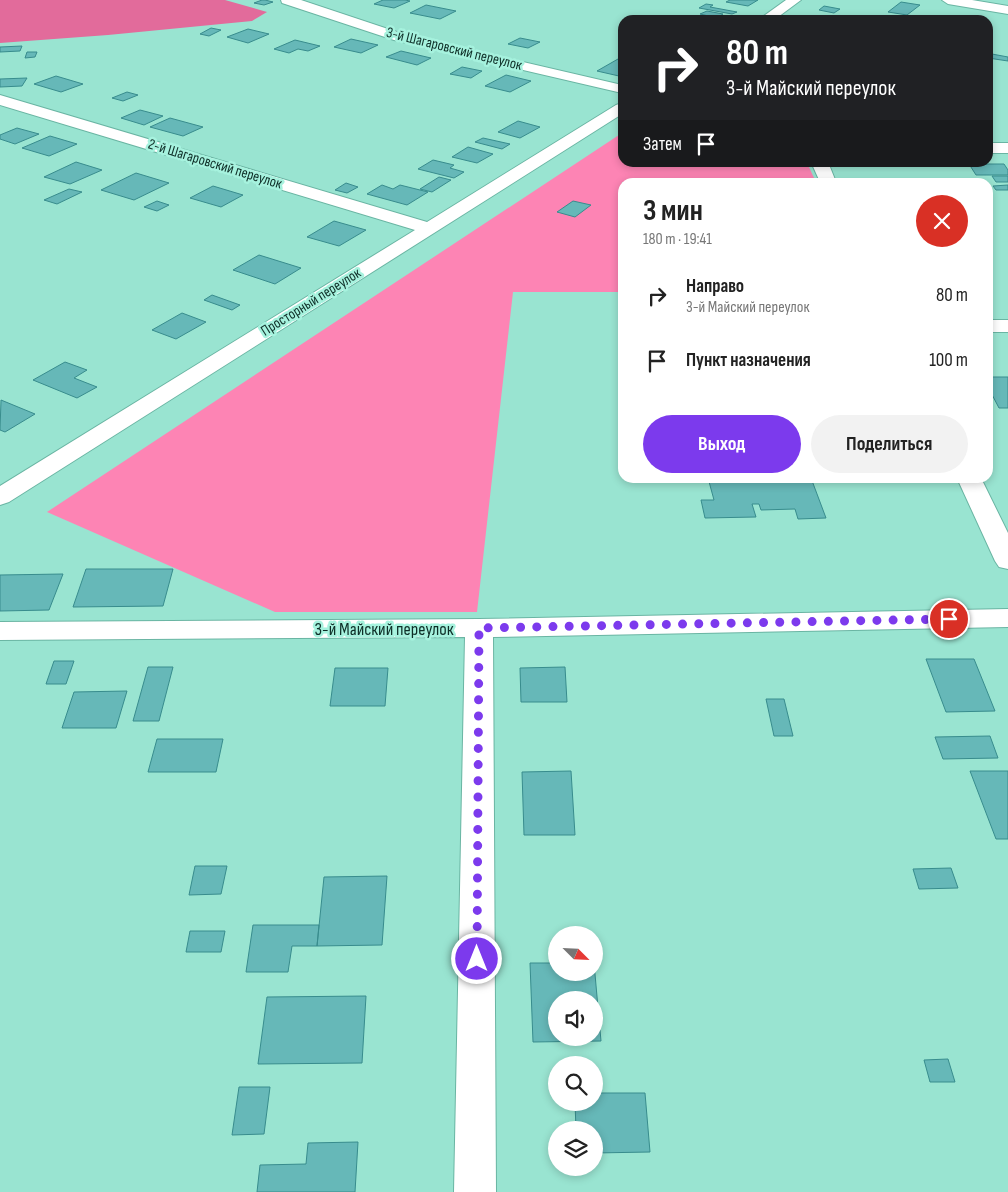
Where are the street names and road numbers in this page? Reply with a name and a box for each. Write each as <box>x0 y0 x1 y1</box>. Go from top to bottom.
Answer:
street label: 3-й Шагаровский переулок <box>384 23 524 75</box>
street label: 2-й Шагаровский переулок <box>146 135 285 194</box>
street label: Просторный переулок <box>257 263 365 340</box>
street label: 3-й Майский переулок <box>315 619 454 640</box>

